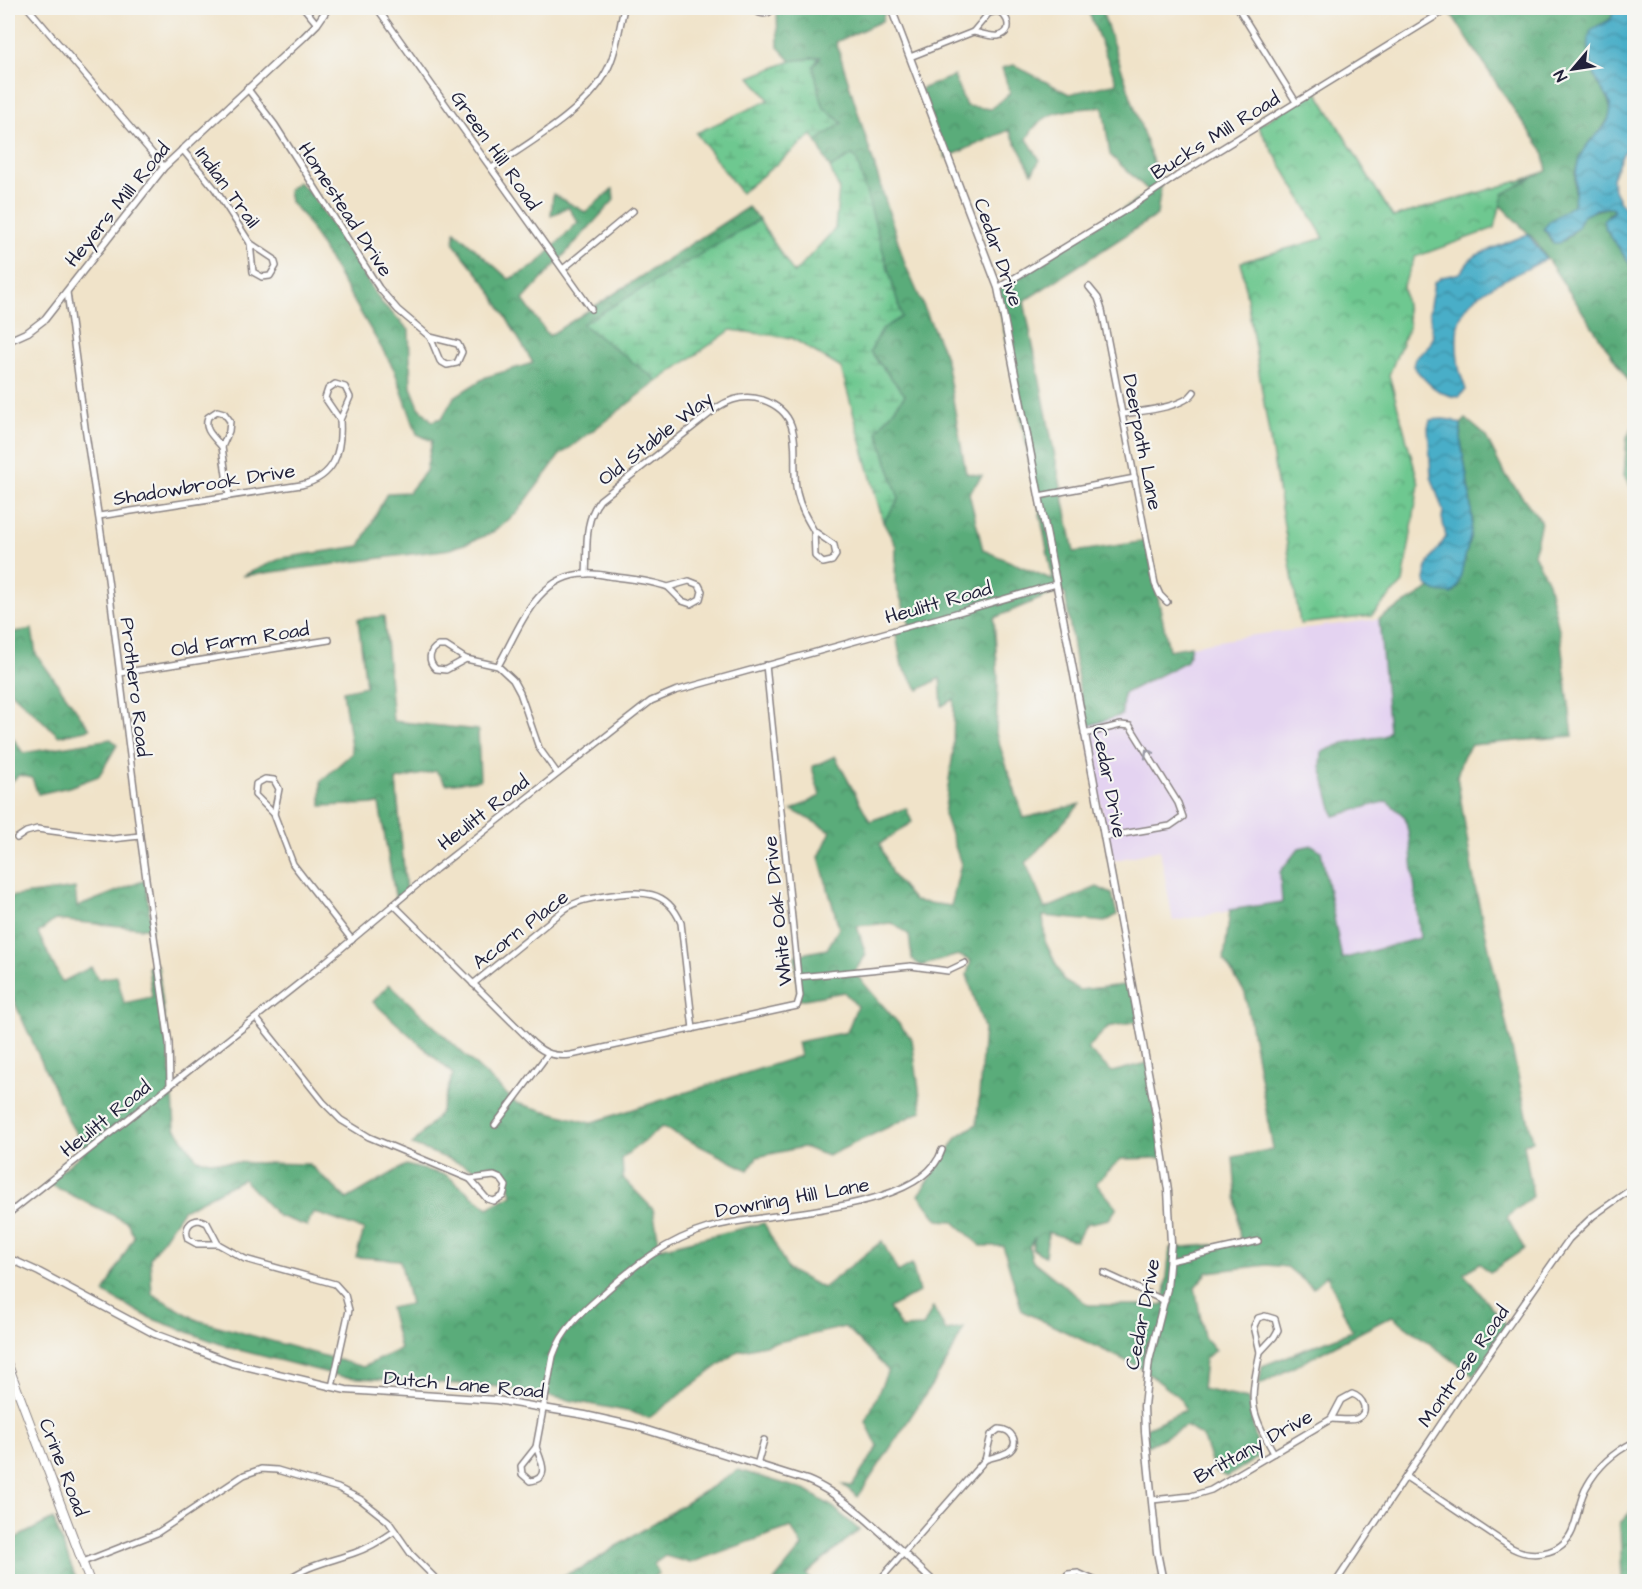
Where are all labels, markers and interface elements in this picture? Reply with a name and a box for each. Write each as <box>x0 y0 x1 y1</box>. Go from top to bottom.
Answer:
north arrow <box>1543 39 1603 99</box>
text: N <box>1549 66 1573 86</box>
street label: Green Hill Road <box>444 85 547 216</box>
street label: Bucks Mill Road <box>1146 85 1285 187</box>
street label: Heyers Mill Road <box>59 136 178 274</box>
street label: Homestead Drive <box>291 137 399 282</box>
street label: Indian Trail <box>188 141 266 234</box>
street label: Cedar Drive <box>966 194 1030 310</box>
street label: Deerpath Lane <box>1115 372 1169 513</box>
street label: Old Stable Way <box>592 385 720 493</box>
street label: Shadowbrook Drive <box>111 457 297 513</box>
street label: Heulitt Road <box>882 574 995 631</box>
street label: Old Farm Road <box>169 615 311 665</box>
street label: Prothero Road <box>113 616 157 758</box>
street label: Cedar Drive <box>1085 724 1134 840</box>
one-way arrow <box>1143 749 1155 759</box>
street label: Heulitt Road <box>432 768 535 857</box>
street label: White Oak Drive <box>756 834 800 987</box>
street label: Acorn Place <box>467 883 575 976</box>
street label: Heulitt Road <box>54 1073 157 1164</box>
street label: Downing Hill Lane <box>713 1171 872 1226</box>
street label: Cedar Drive <box>1118 1256 1168 1372</box>
street label: Montrose Road <box>1411 1300 1516 1433</box>
street label: Dutch Lane Road <box>383 1364 545 1406</box>
street label: Brittany Drive <box>1189 1403 1319 1492</box>
street label: Crine Road <box>32 1414 95 1520</box>

